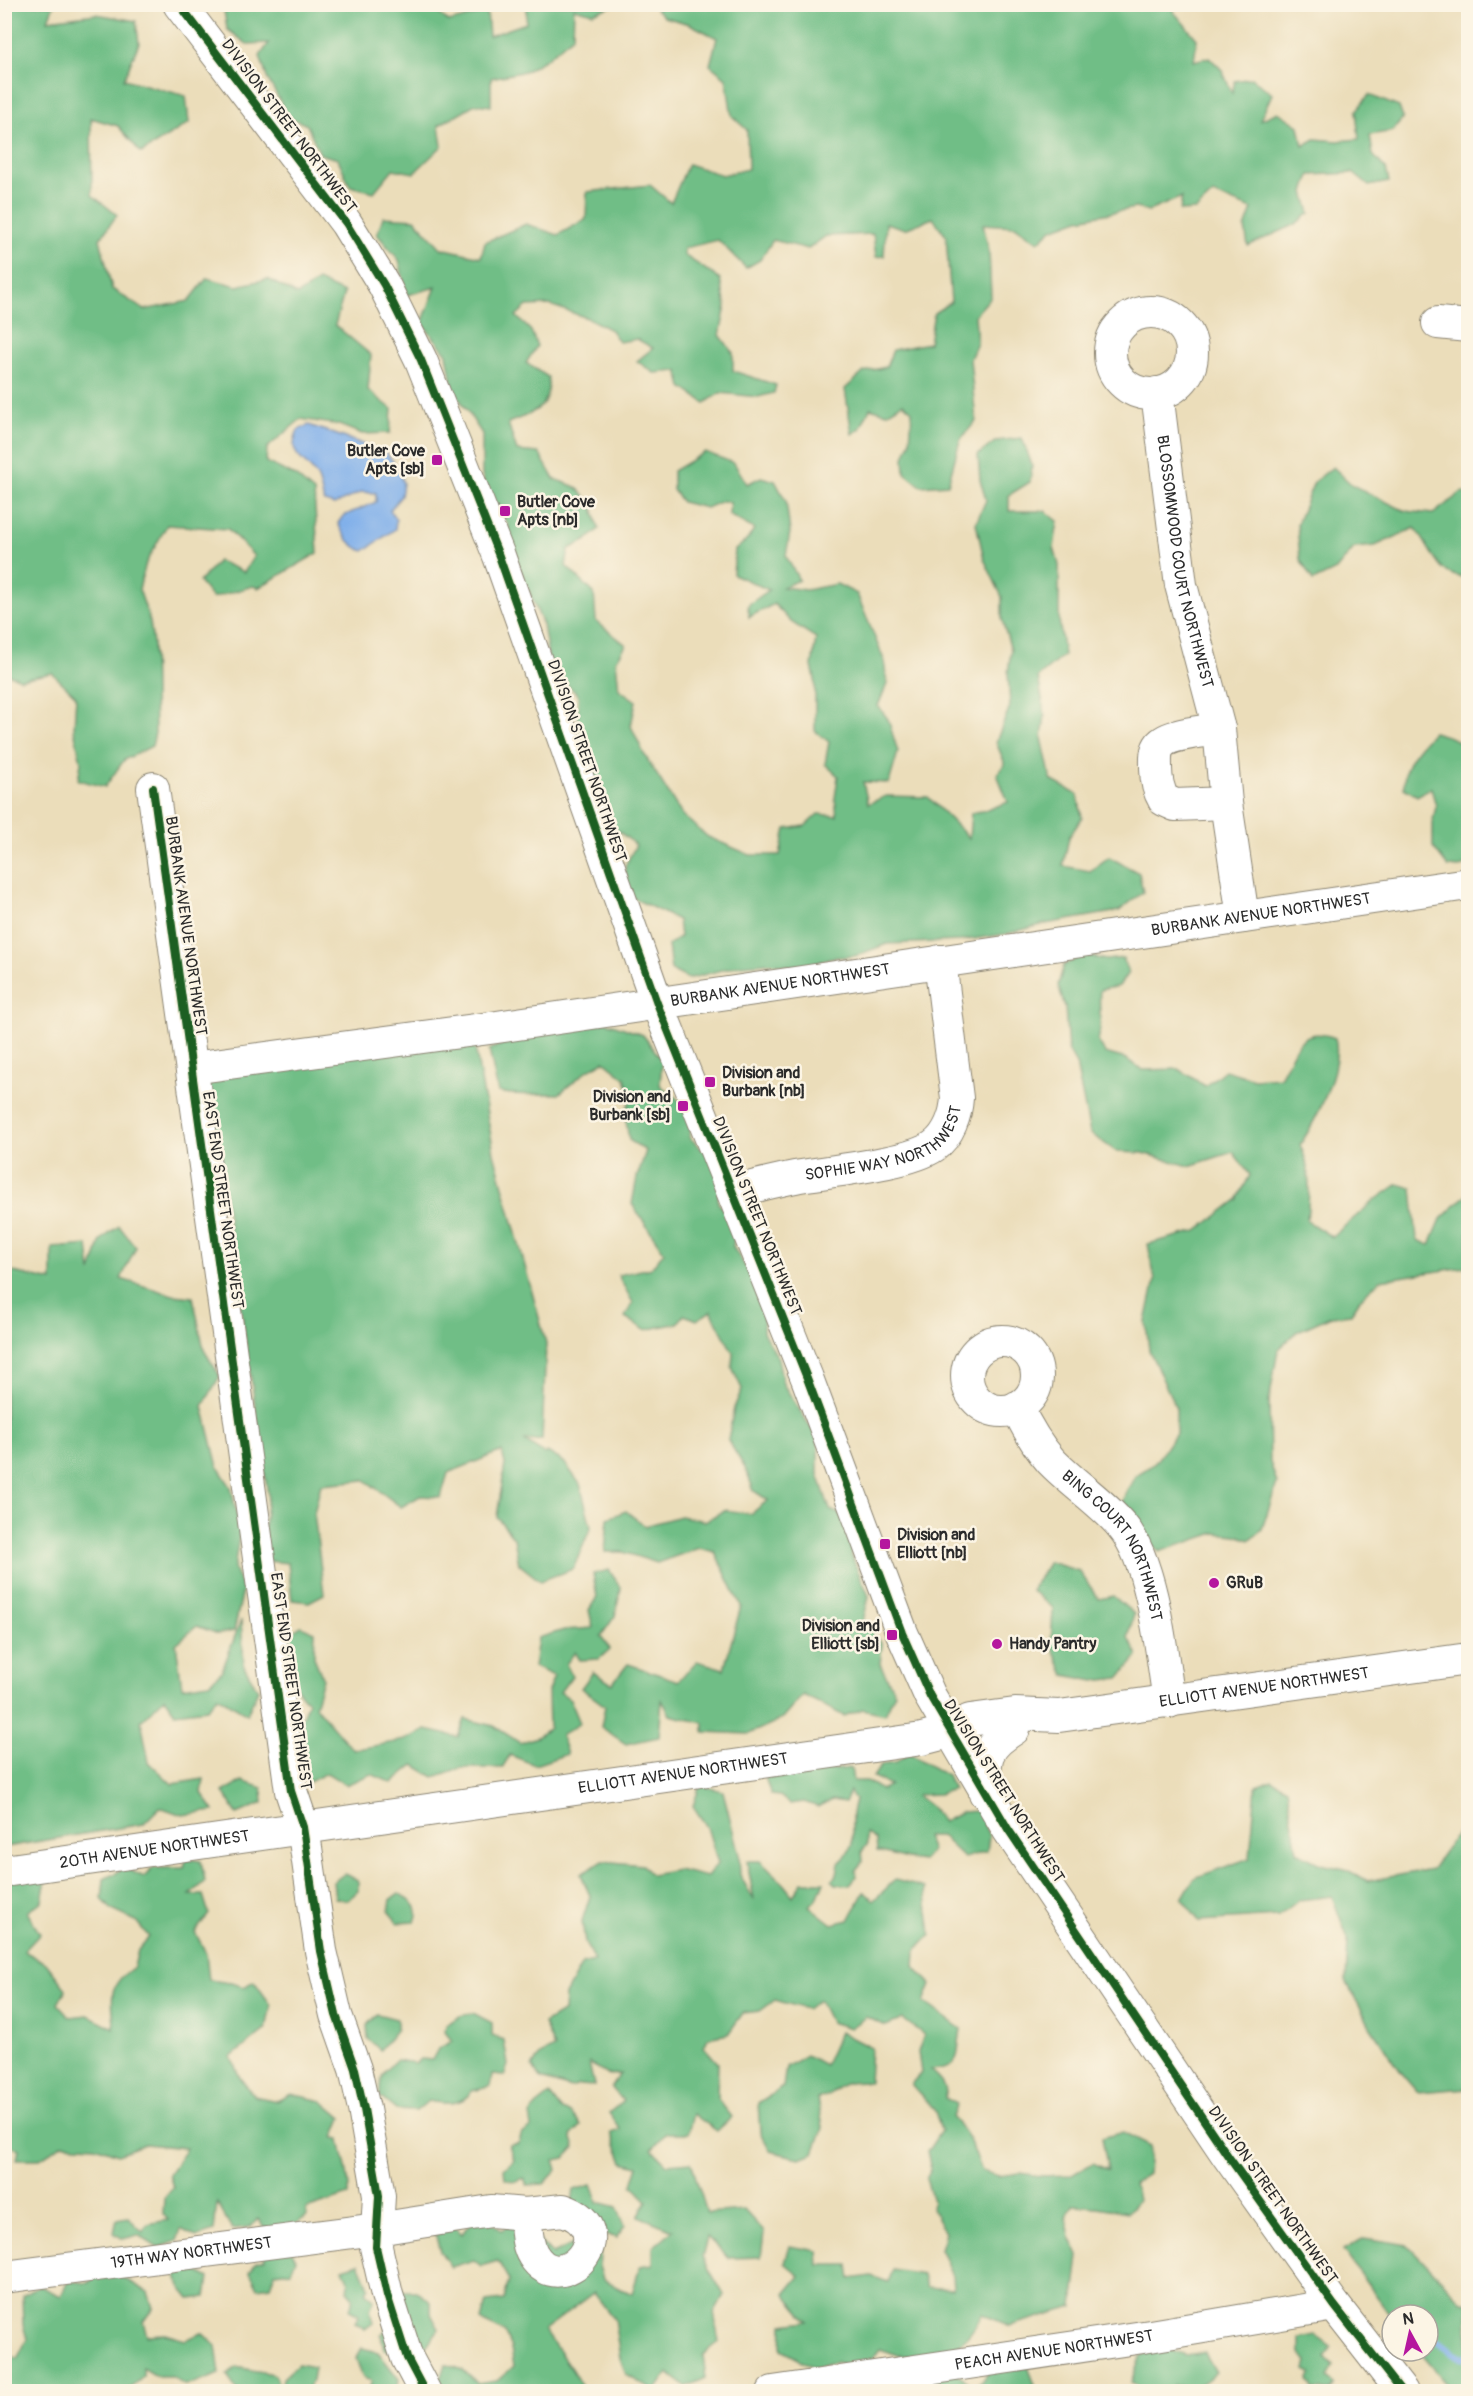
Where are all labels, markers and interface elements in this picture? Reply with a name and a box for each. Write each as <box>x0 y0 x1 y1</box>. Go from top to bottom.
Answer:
street label: DIVISION STREET NORTHWEST <box>217 35 361 217</box>
street label: BLOSSOMWOOD COURT NORTHWEST <box>1152 434 1218 690</box>
place label: Butler Cove Apts [sb] <box>347 441 426 479</box>
marker: Butler Cove Apts [sb] <box>430 453 444 467</box>
place label: Butler Cove Apts [nb] <box>517 492 596 530</box>
marker: Butler Cove Apts [nb] <box>498 504 512 518</box>
street label: DIVISION STREET NORTHWEST <box>543 657 631 865</box>
street label: BURBANK AVENUE NORTHWEST <box>161 815 211 1037</box>
street label: BURBANK AVENUE NORTHWEST <box>1150 888 1372 941</box>
street label: BURBANK AVENUE NORTHWEST <box>669 959 891 1011</box>
place label: Division and Burbank [nb] <box>722 1063 806 1101</box>
marker: Division and Burbank [nb] <box>703 1075 717 1089</box>
place label: Division and Burbank [sb] <box>589 1087 671 1125</box>
street label: EAST END STREET NORTHWEST <box>198 1090 248 1310</box>
marker: Division and Burbank [sb] <box>676 1099 690 1113</box>
street label: SOPHIE WAY NORTHWEST <box>803 1103 966 1185</box>
street label: DIVISION STREET NORTHWEST <box>708 1114 806 1319</box>
street label: BING COURT NORTHWEST <box>1058 1466 1166 1622</box>
place label: Division and Elliott [nb] <box>897 1525 975 1563</box>
marker: Division and Elliott [nb] <box>878 1537 892 1551</box>
street label: EAST END STREET NORTHWEST <box>266 1571 316 1791</box>
place label: GRuB <box>1226 1573 1263 1593</box>
marker: GRuB <box>1207 1576 1221 1590</box>
place label: Division and Elliott [sb] <box>802 1616 880 1654</box>
marker: Division and Elliott [sb] <box>885 1628 899 1642</box>
place label: Handy Pantry <box>1009 1634 1096 1654</box>
marker: Handy Pantry <box>990 1637 1004 1651</box>
street label: ELLIOTT AVENUE NORTHWEST <box>1158 1663 1370 1712</box>
street label: DIVISION STREET NORTHWEST <box>939 1695 1069 1887</box>
street label: ELLIOTT AVENUE NORTHWEST <box>577 1748 789 1798</box>
street label: 20TH AVENUE NORTHWEST <box>58 1826 251 1873</box>
street label: DIVISION STREET NORTHWEST <box>1204 2102 1342 2288</box>
street label: 19TH WAY NORTHWEST <box>110 2233 273 2273</box>
north arrow <box>1380 2303 1440 2363</box>
text: N <box>1401 2308 1415 2330</box>
street label: PEACH AVENUE NORTHWEST <box>953 2326 1155 2375</box>

